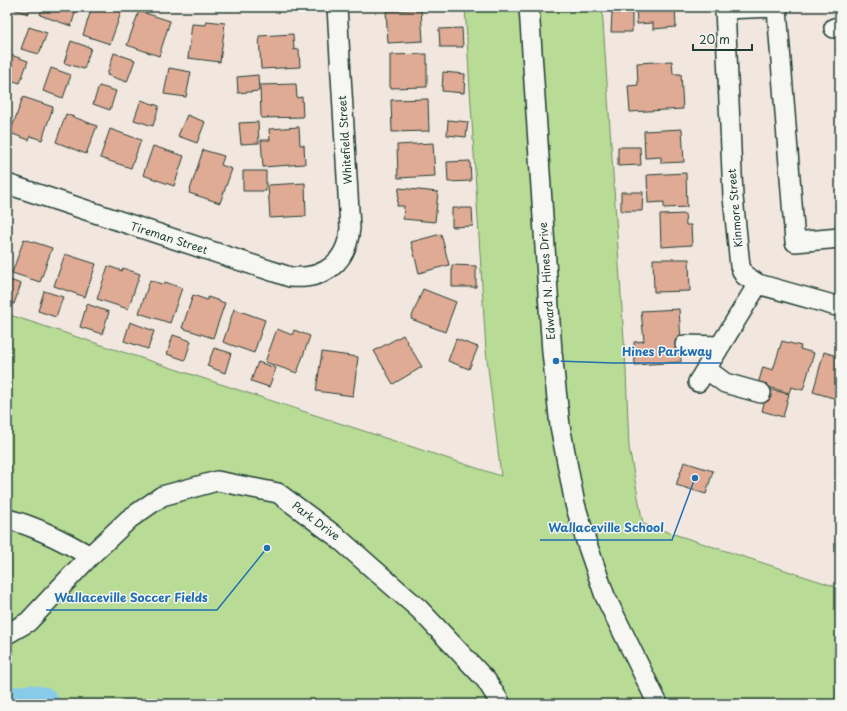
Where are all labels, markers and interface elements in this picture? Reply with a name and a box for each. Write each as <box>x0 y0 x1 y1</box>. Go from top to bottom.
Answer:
scale bar <box>693 26 752 52</box>
text: 20 m <box>699 30 730 48</box>
street label: Whitefield Street <box>333 95 356 185</box>
street label: Kinmore Street <box>723 167 746 248</box>
street label: Tireman Street <box>128 217 210 258</box>
street label: Edward N. Hines Drive <box>534 222 559 340</box>
callout: Hines Parkway <box>614 339 721 363</box>
text: Hines Parkway <box>622 342 712 360</box>
street label: Park Drive <box>289 497 344 544</box>
callout: Wallaceville School <box>540 516 672 540</box>
text: Wallaceville School <box>548 518 664 536</box>
callout: Wallaceville Soccer Fields <box>46 586 217 610</box>
text: Wallaceville Soccer Fields <box>54 588 208 606</box>

